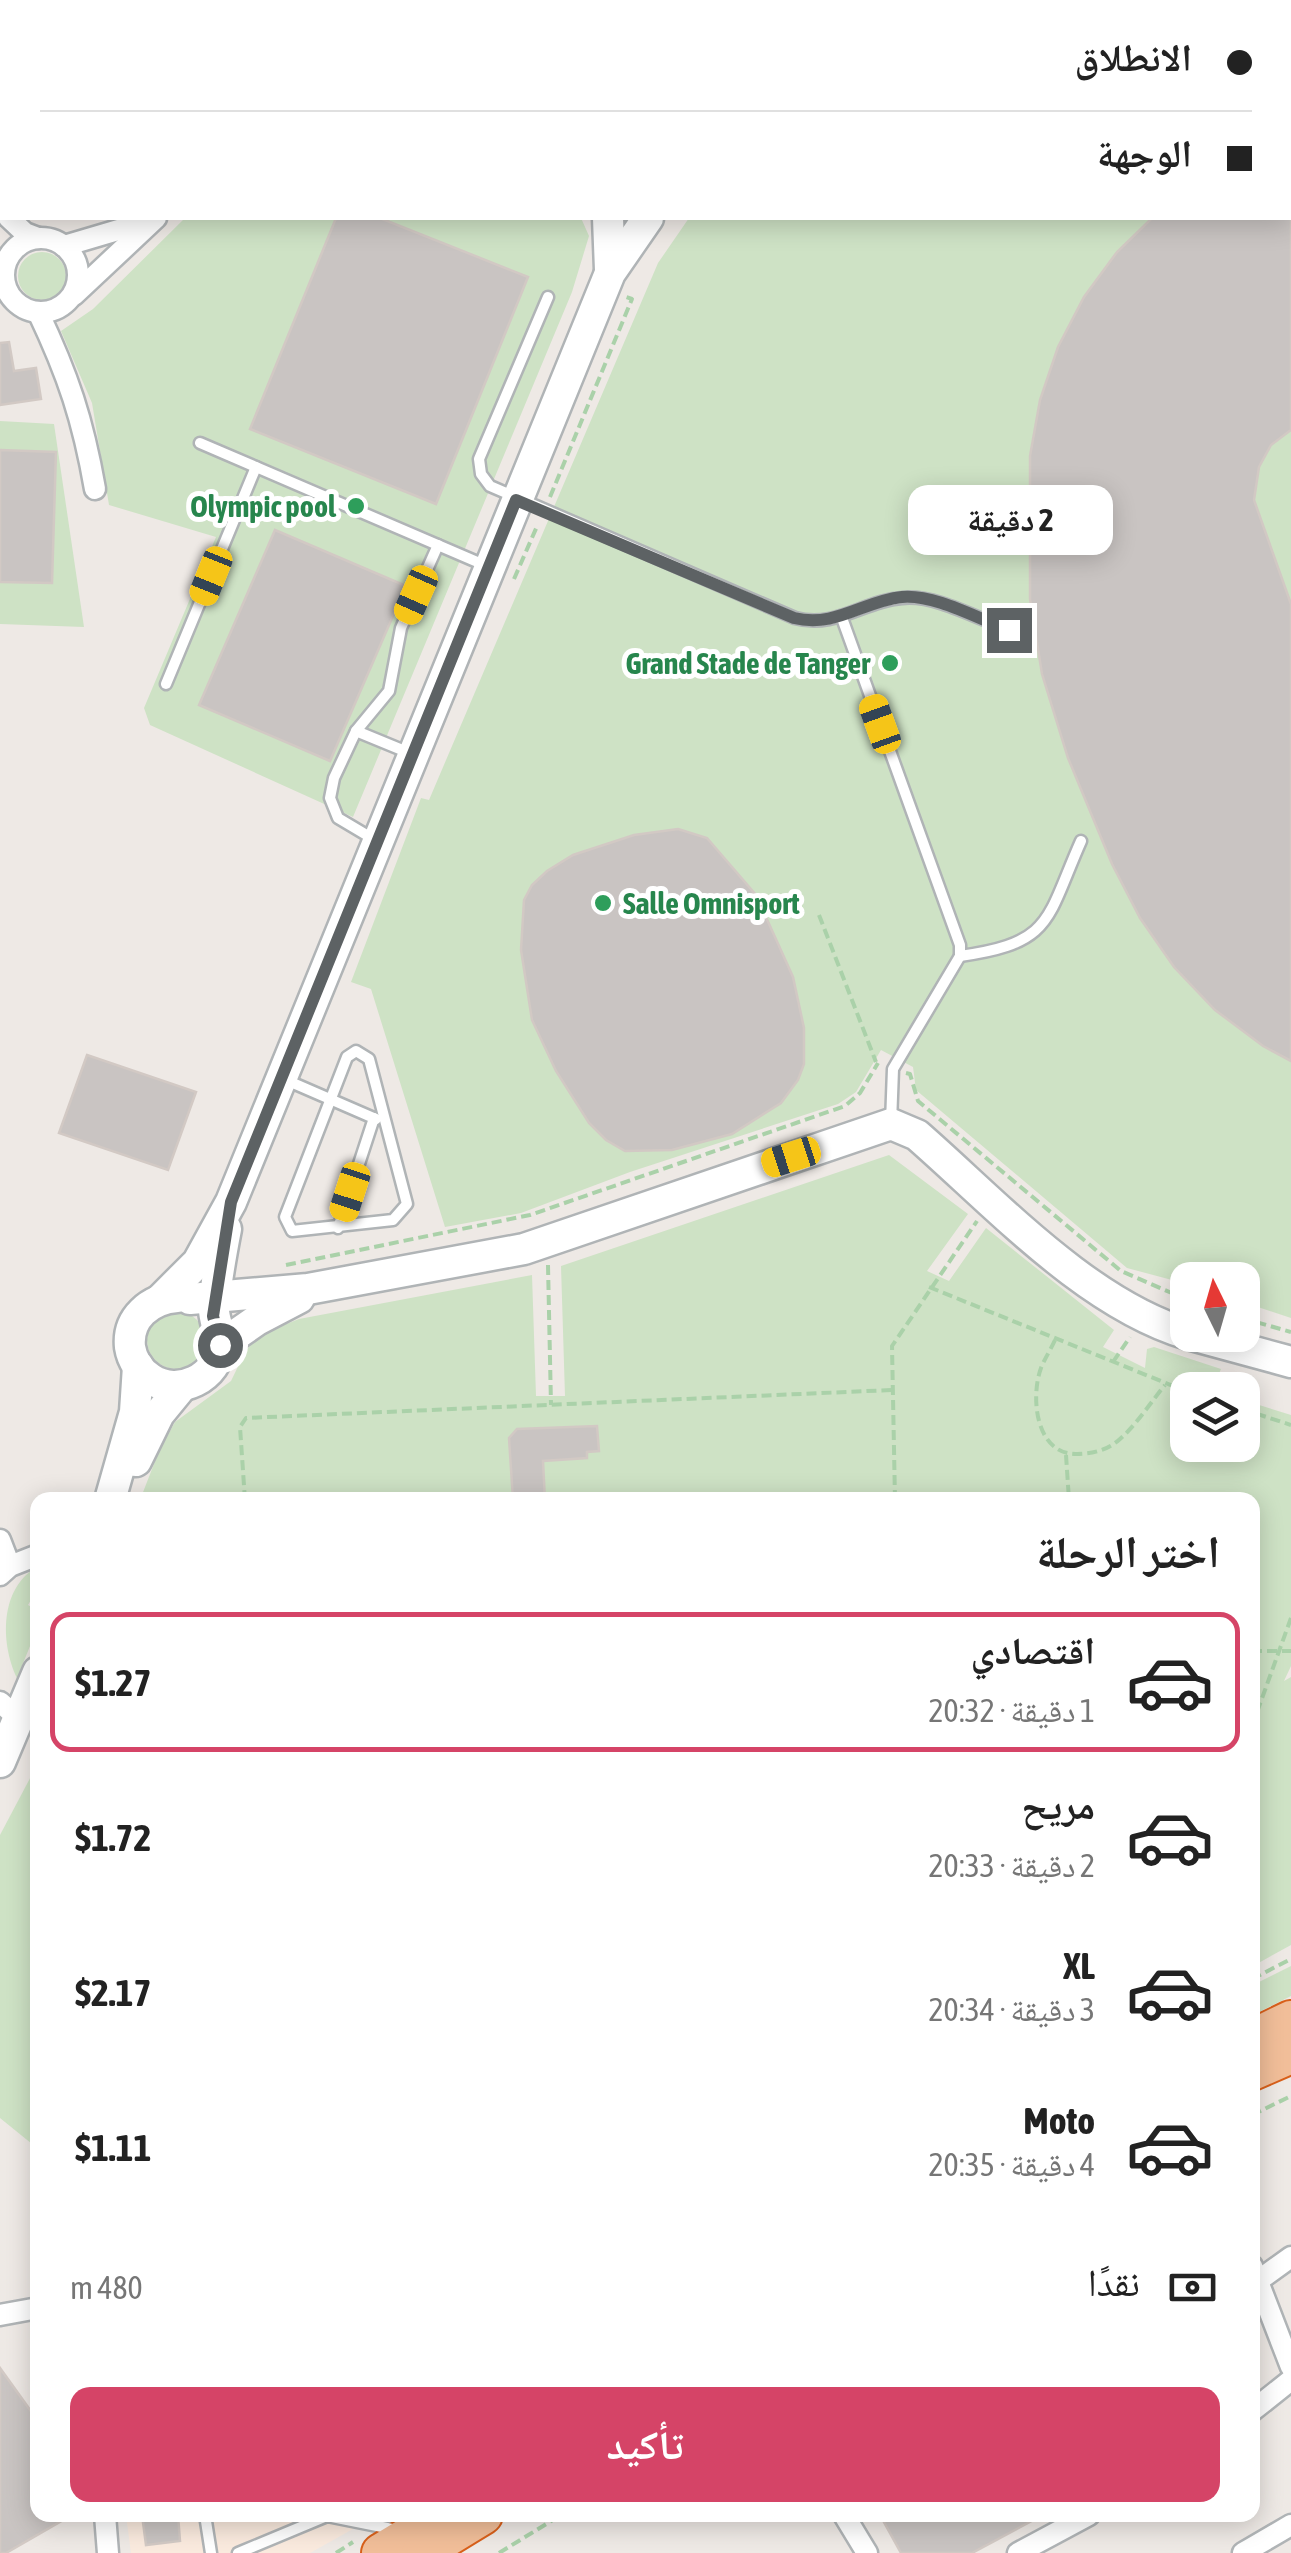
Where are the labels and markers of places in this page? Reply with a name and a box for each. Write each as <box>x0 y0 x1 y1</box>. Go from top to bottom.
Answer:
place label: Olympic pool <box>190 489 337 523</box>
marker: Olympic pool <box>345 495 367 517</box>
place label: Grand Stade de Tanger <box>626 646 871 680</box>
marker: Grand Stade de Tanger <box>879 652 901 674</box>
place label: Salle Omnisport <box>623 886 800 920</box>
marker: Salle Omnisport <box>592 892 614 914</box>

